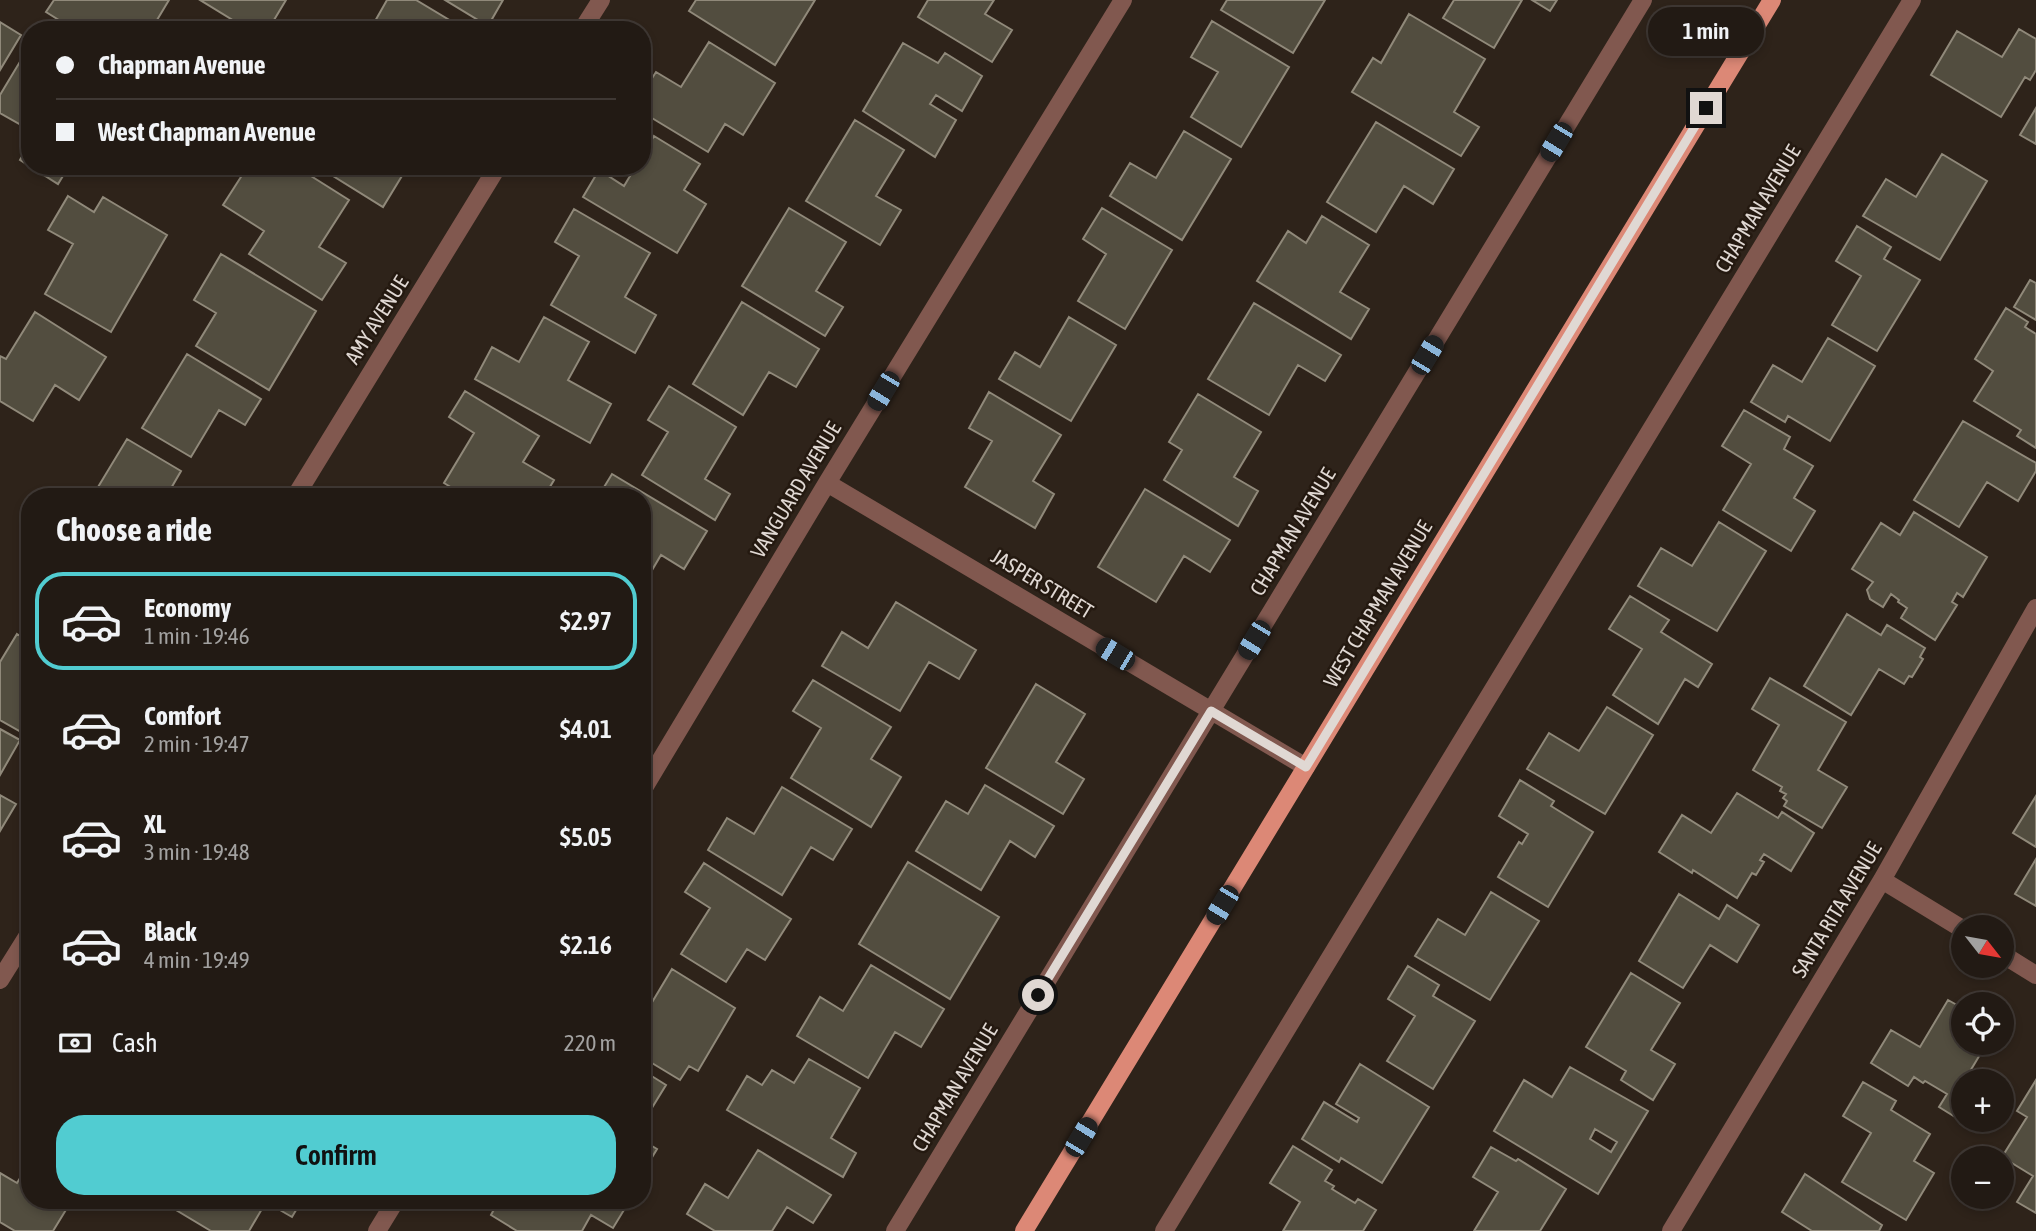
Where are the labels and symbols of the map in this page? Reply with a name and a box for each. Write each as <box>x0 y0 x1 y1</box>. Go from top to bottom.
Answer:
callout: 1 min <box>1648 7 1764 56</box>
route end <box>1690 92 1722 124</box>
car <box>1537 119 1576 165</box>
street label: CHAPMAN AVENUE <box>1710 140 1805 277</box>
street label: AMY AVENUE <box>340 271 413 368</box>
car <box>1408 332 1447 378</box>
car <box>864 368 903 414</box>
street label: VANGUARD AVENUE <box>745 417 845 562</box>
street label: CHAPMAN AVENUE <box>1245 463 1340 600</box>
street label: WEST CHAPMAN AVENUE <box>1318 516 1436 691</box>
street label: JASPER STREET <box>987 543 1098 623</box>
car <box>1235 617 1274 663</box>
car <box>1092 634 1139 674</box>
street label: SANTA RITA AVENUE <box>1786 838 1886 981</box>
car <box>1203 882 1242 928</box>
north arrow <box>1951 915 2014 978</box>
route start <box>1022 979 1054 1011</box>
street label: CHAPMAN AVENUE <box>907 1019 1002 1156</box>
car <box>1062 1114 1101 1160</box>

